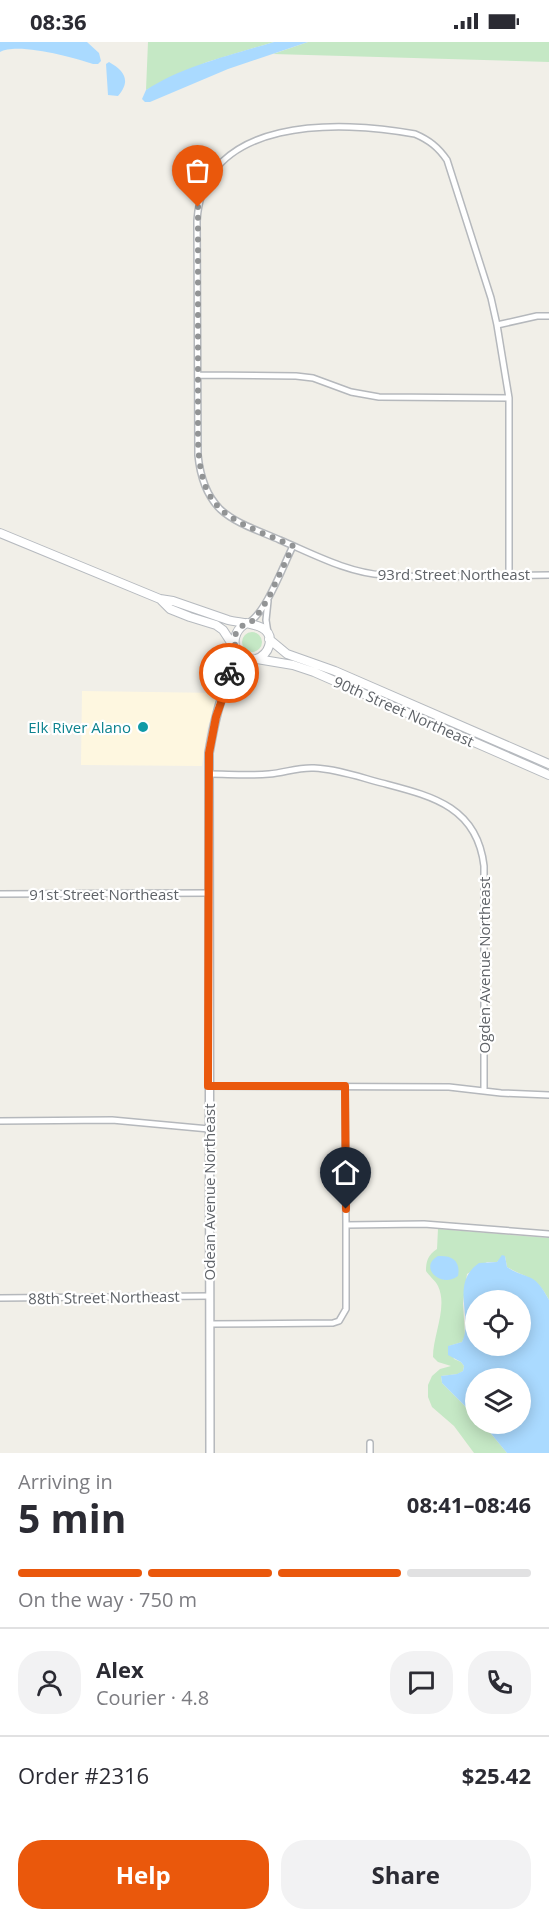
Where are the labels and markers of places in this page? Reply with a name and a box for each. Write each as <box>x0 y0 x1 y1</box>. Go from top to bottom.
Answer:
pin <box>172 145 223 207</box>
place label: Elk River Alano <box>28 717 131 737</box>
marker: Elk River Alano <box>136 720 150 734</box>
pin <box>320 1147 371 1209</box>

